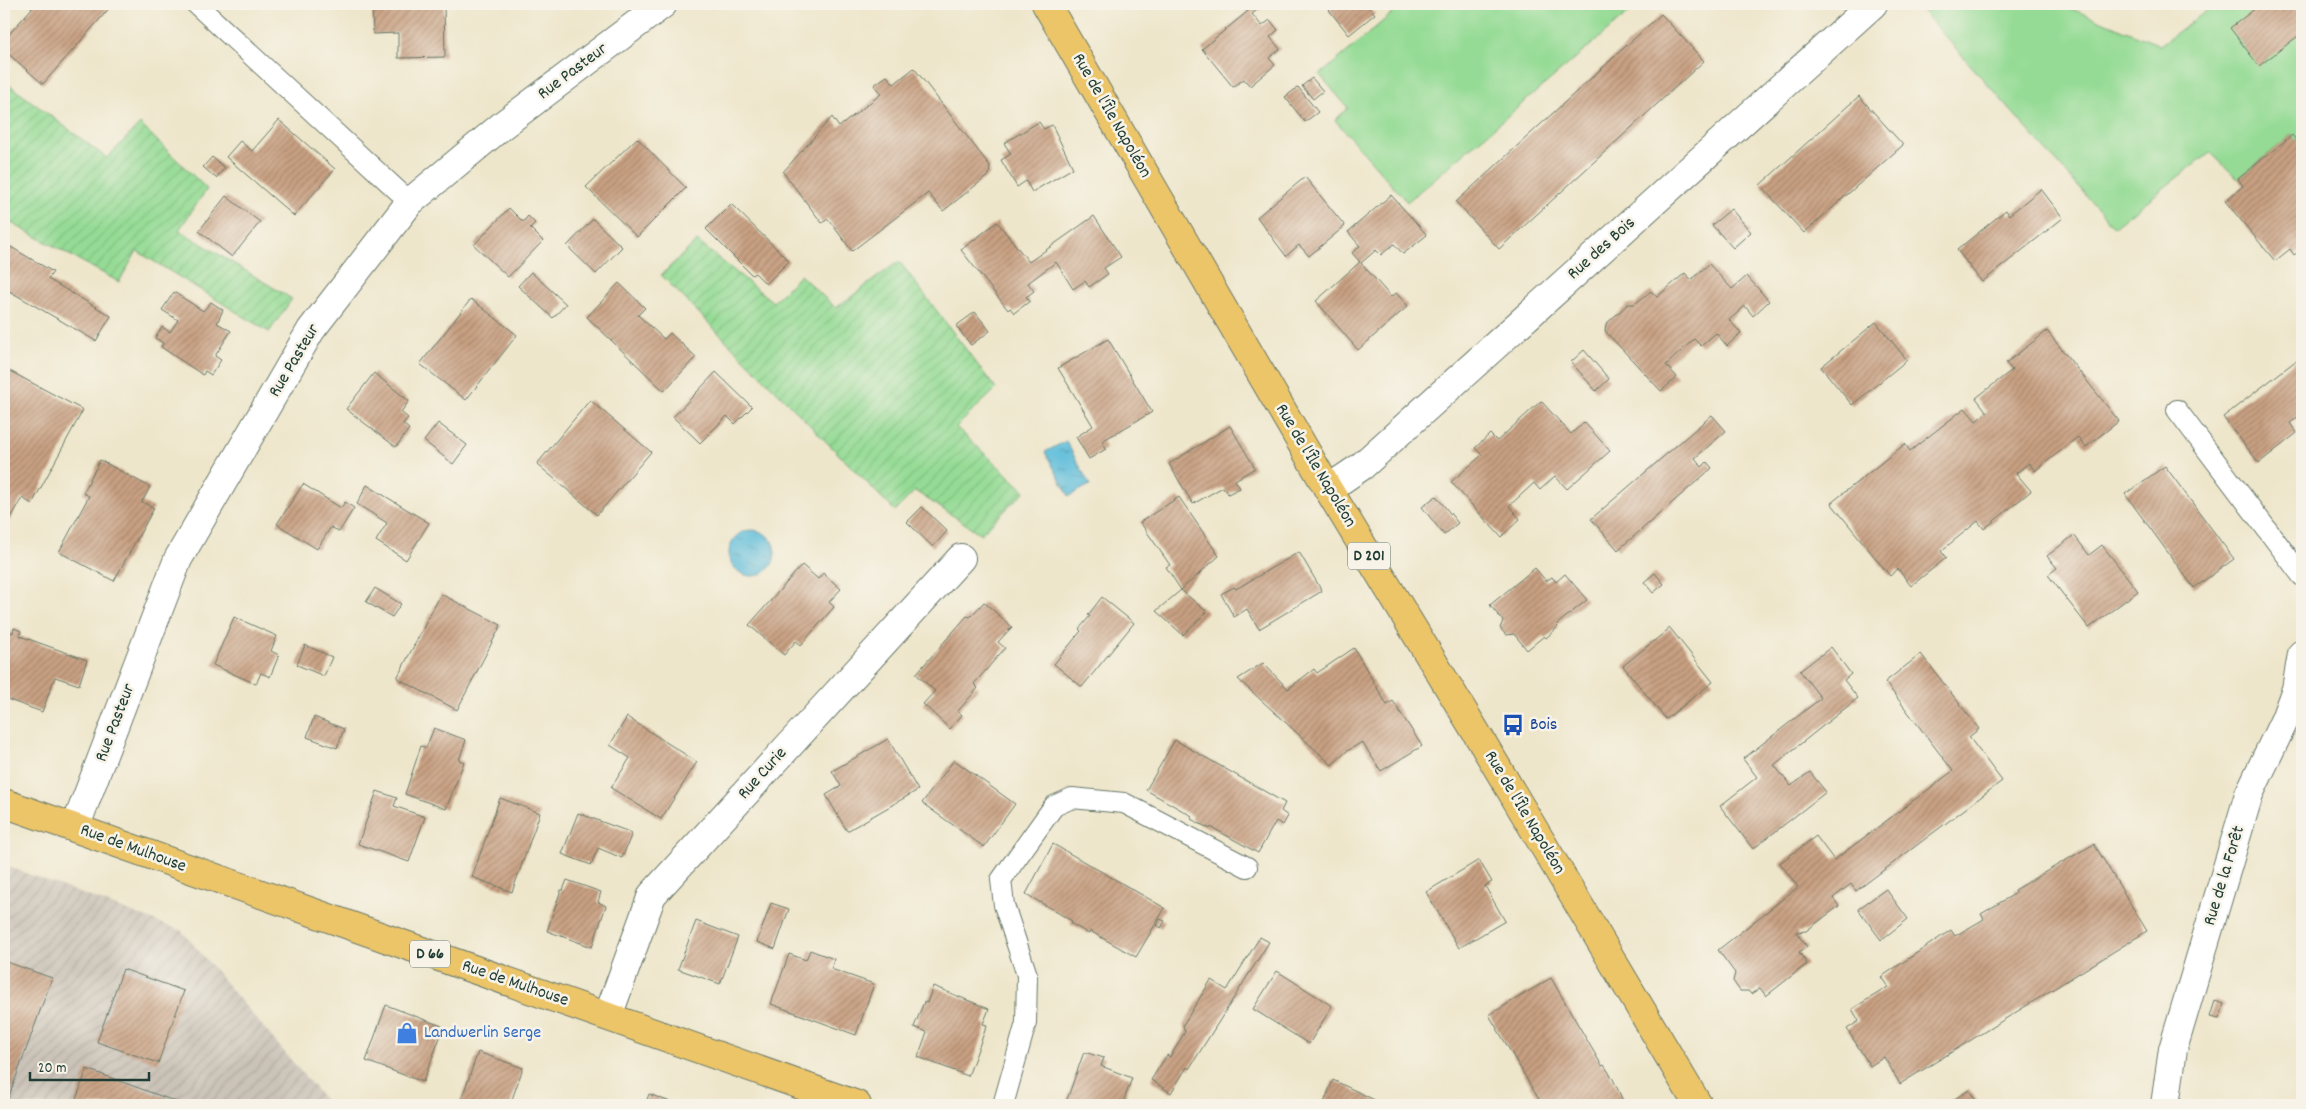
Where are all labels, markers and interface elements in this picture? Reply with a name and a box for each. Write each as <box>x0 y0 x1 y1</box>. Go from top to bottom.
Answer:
street label: Rue Pasteur <box>533 37 613 107</box>
street label: Rue de l'Île Napoléon <box>1065 49 1157 183</box>
street label: Rue des Bois <box>1562 212 1642 286</box>
street label: Rue Pasteur <box>263 319 327 402</box>
street label: Rue de l'Île Napoléon <box>1268 399 1362 533</box>
road number: D 201 <box>1348 542 1390 570</box>
street label: Rue Pasteur <box>90 680 142 766</box>
bus stop icon: Bois <box>1500 712 1526 738</box>
place label: Bois <box>1530 713 1557 738</box>
street label: Rue Curie <box>733 742 793 806</box>
street label: Rue de l'Île Napoléon <box>1477 746 1571 880</box>
street label: Rue de Mulhouse <box>76 818 190 880</box>
street label: Rue de la Forêt <box>2198 823 2252 929</box>
road number: D 66 <box>410 941 450 968</box>
street label: Rue de Mulhouse <box>458 954 572 1014</box>
shop icon: Landwerlin Serge <box>394 1020 420 1046</box>
place label: Landwerlin Serge <box>424 1021 541 1046</box>
scale bar <box>30 1049 149 1081</box>
text: 20 m <box>38 1058 66 1080</box>

